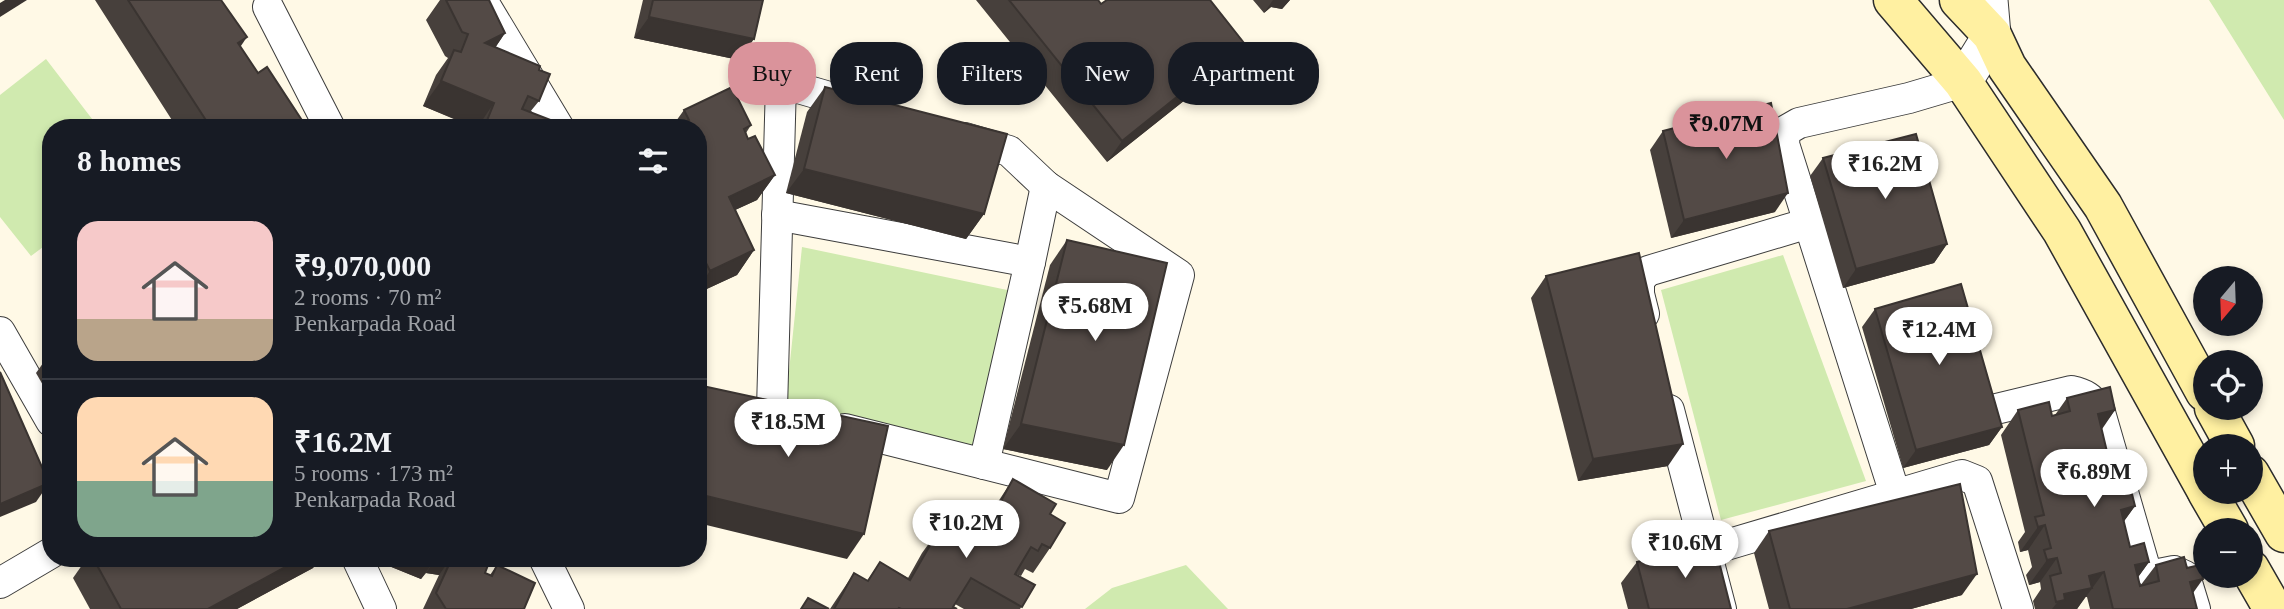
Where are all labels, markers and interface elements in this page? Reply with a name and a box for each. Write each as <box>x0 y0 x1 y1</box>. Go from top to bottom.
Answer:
chip: Buy <box>728 42 816 105</box>
chip: Rent <box>830 42 923 105</box>
chip: Filters <box>937 42 1047 105</box>
chip: New <box>1061 42 1154 105</box>
chip: Apartment <box>1168 42 1319 105</box>
pin: ₹9.07M <box>1669 102 1783 161</box>
text: ₹9.07M <box>1688 111 1764 136</box>
icon: filters <box>634 142 672 180</box>
pin: ₹16.2M <box>1828 142 1942 201</box>
text: 8 homes <box>77 144 181 177</box>
text: ₹16.2M <box>1847 151 1923 176</box>
icon: home <box>133 249 217 333</box>
text: ₹9,070,000 <box>294 249 431 282</box>
north arrow <box>2193 266 2263 336</box>
map controls <box>2193 266 2263 588</box>
pin: ₹5.68M <box>1038 284 1152 343</box>
text: 2 rooms · 70 m² <box>294 285 441 310</box>
text: ₹5.68M <box>1057 293 1133 318</box>
pin: ₹12.4M <box>1882 308 1996 367</box>
text: Penkarpada Road <box>294 311 456 336</box>
text: ₹12.4M <box>1901 317 1977 342</box>
button: locate <box>2193 350 2263 420</box>
pin: ₹18.5M <box>731 400 845 459</box>
text: ₹18.5M <box>750 409 826 434</box>
icon: home <box>133 425 217 509</box>
text: ₹16.2M <box>294 425 392 458</box>
button: + <box>2193 434 2263 504</box>
pin: ₹6.89M <box>2037 449 2151 509</box>
text: ₹6.89M <box>2056 459 2132 484</box>
text: 5 rooms · 173 m² <box>294 461 453 486</box>
text: Penkarpada Road <box>294 487 456 512</box>
pin: ₹10.2M <box>909 500 1023 560</box>
text: ₹10.2M <box>928 510 1004 535</box>
button: − <box>2193 518 2263 588</box>
pin: ₹10.6M <box>1628 520 1742 580</box>
text: ₹10.6M <box>1647 530 1723 555</box>

